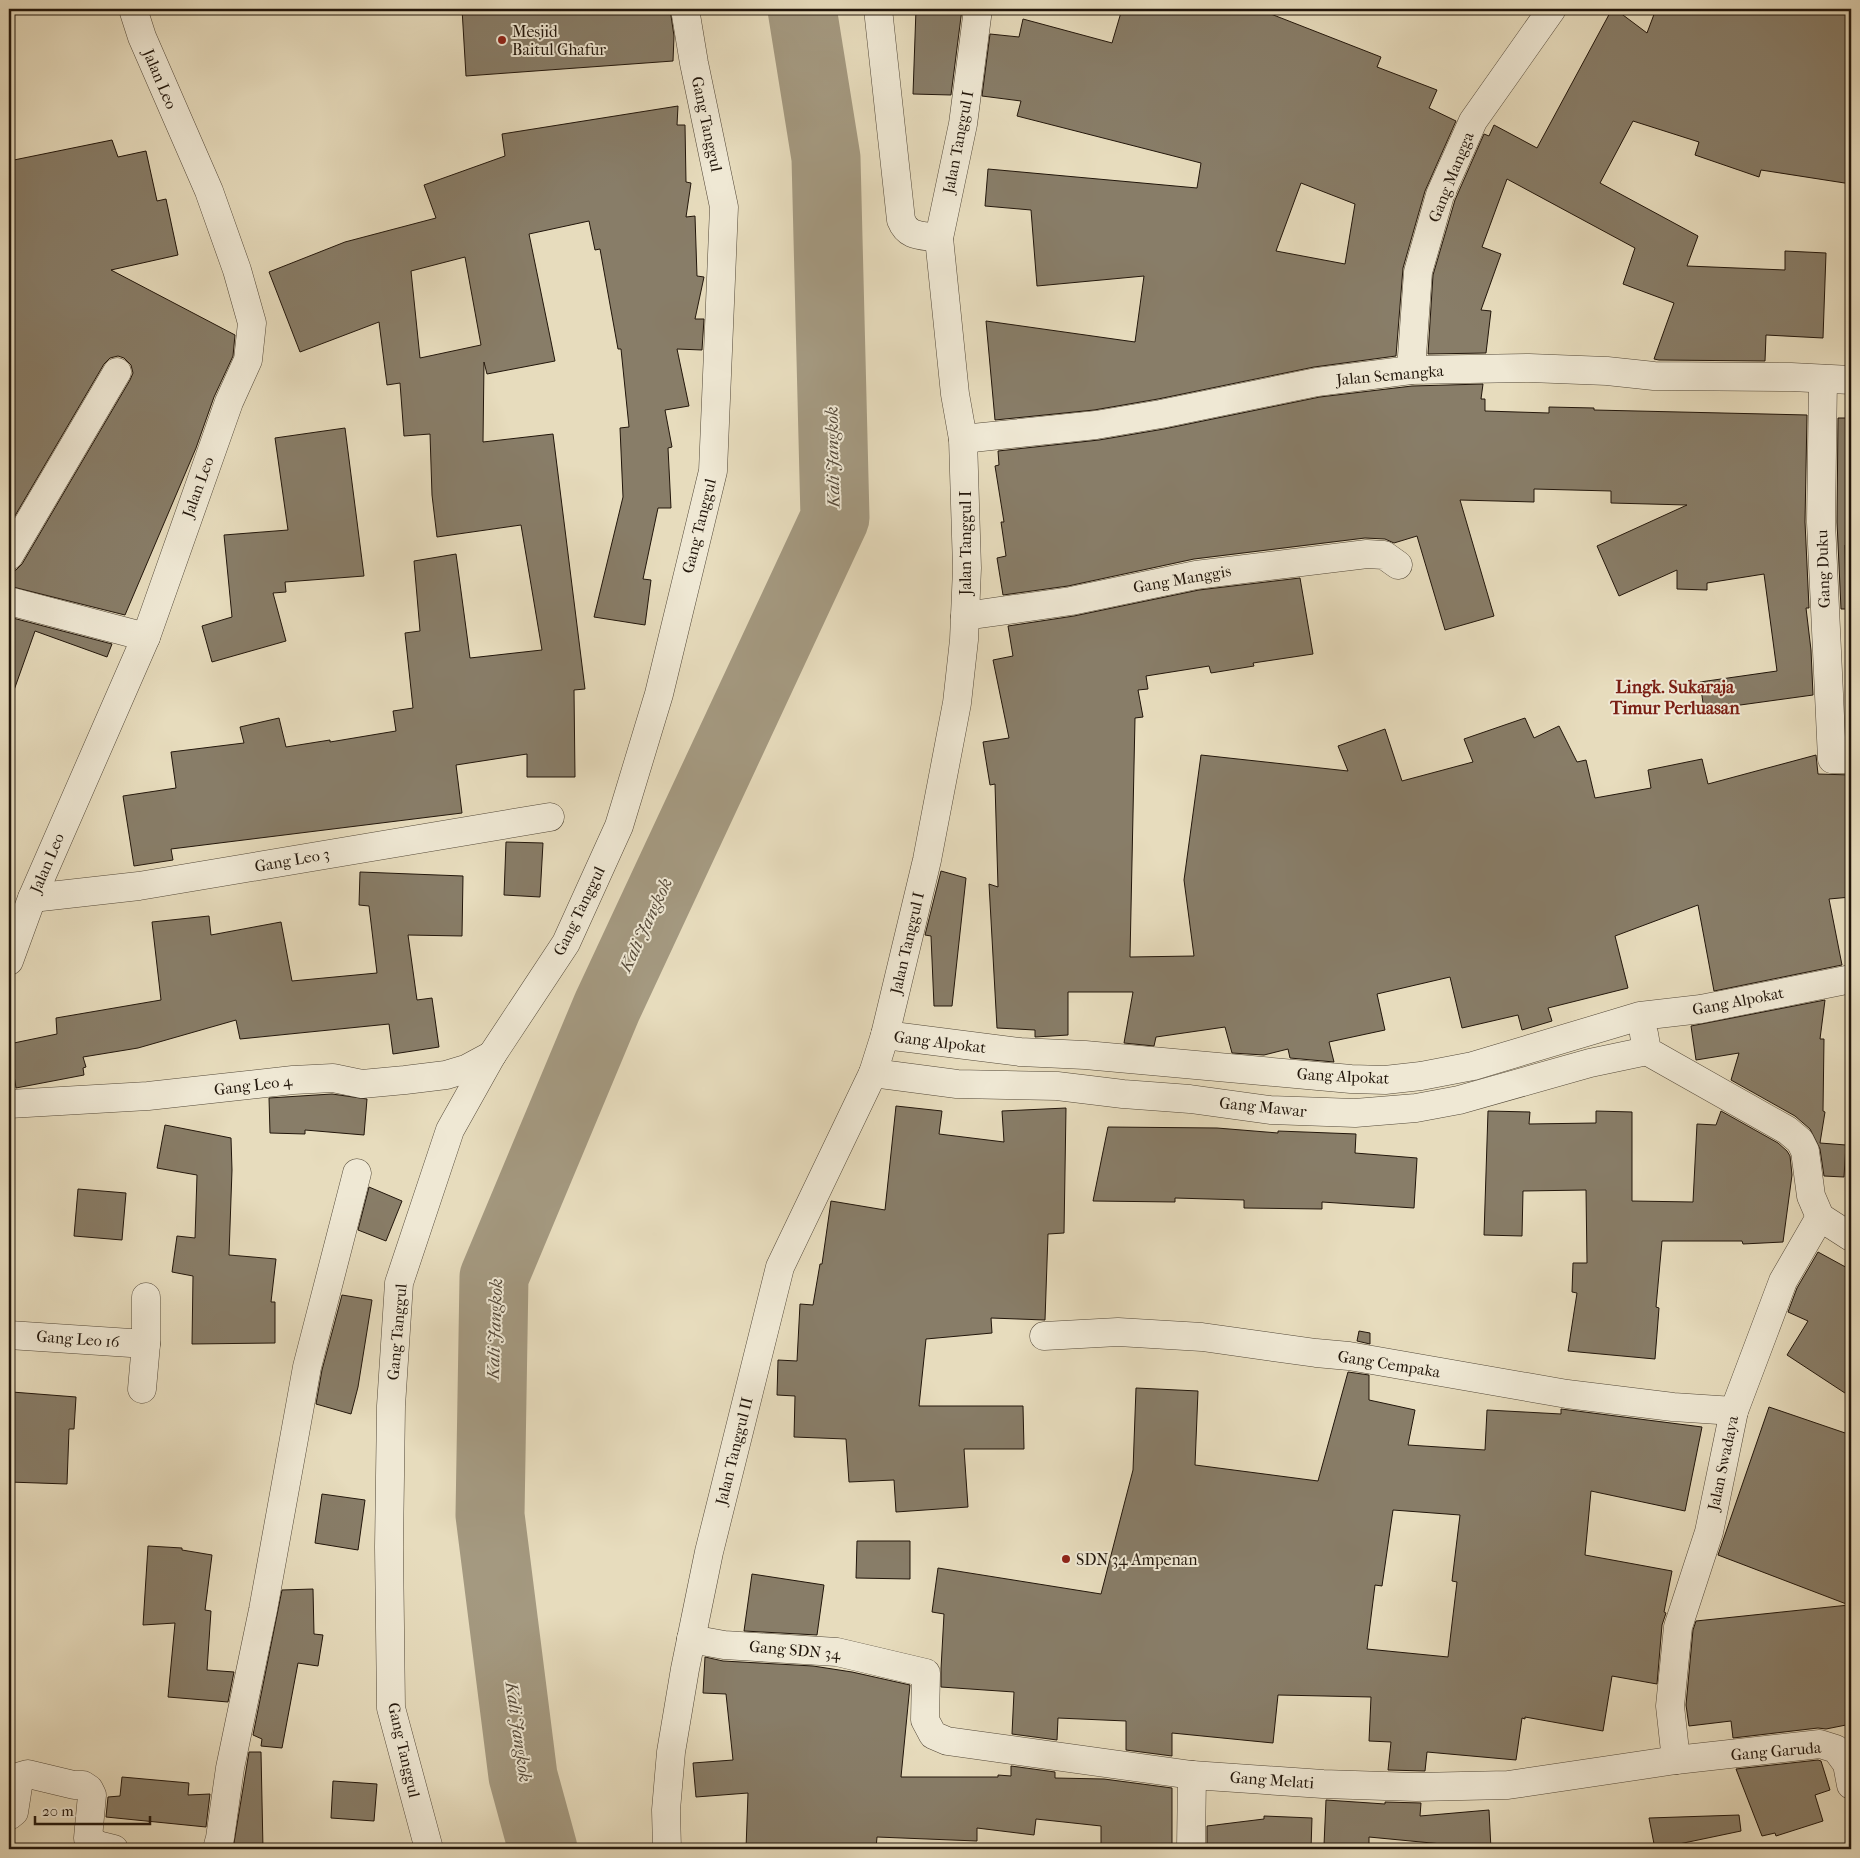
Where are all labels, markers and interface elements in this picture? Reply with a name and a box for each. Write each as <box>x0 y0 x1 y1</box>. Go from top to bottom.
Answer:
place label: Mesjid Baitul Ghafur <box>512 22 606 59</box>
marker: Mesjid Baitul Ghafur <box>496 34 508 46</box>
street label: Jalan Leo <box>138 44 181 112</box>
street label: Gang Tanggul <box>688 75 726 174</box>
street label: Jalan Tanggul I <box>938 89 977 197</box>
street label: Gang Mangga <box>1424 128 1478 225</box>
street label: Jalan Semangka <box>1333 361 1445 389</box>
water label: Kali Jangkok <box>822 406 844 510</box>
street label: Jalan Leo <box>178 454 218 522</box>
street label: Gang Tanggul <box>678 476 720 575</box>
street label: Jalan Tanggul I <box>956 491 975 597</box>
street label: Gang Duku <box>1812 529 1834 609</box>
street label: Gang Manggis <box>1132 561 1233 597</box>
district label: Lingk. Sukaraja Timur Perluasan <box>1609 677 1740 719</box>
street label: Jalan Leo <box>25 830 68 898</box>
street label: Gang Leo 3 <box>253 844 331 876</box>
street label: Gang Tanggul <box>549 863 609 959</box>
water label: Kali Jangkok <box>614 875 677 977</box>
street label: Jalan Tanggul I <box>886 890 928 998</box>
street label: Gang Alpokat <box>1691 983 1786 1019</box>
street label: Gang Alpokat <box>893 1027 987 1057</box>
street label: Gang Alpokat <box>1296 1064 1390 1088</box>
street label: Gang Leo 4 <box>213 1071 294 1099</box>
street label: Gang Mawar <box>1218 1093 1308 1121</box>
water label: Kali Jangkok <box>483 1278 507 1382</box>
street label: Gang Tanggul <box>383 1282 411 1381</box>
street label: Gang Leo 16 <box>36 1327 121 1351</box>
street label: Gang Cempaka <box>1336 1347 1442 1382</box>
street label: Jalan Tanggul II <box>711 1395 757 1509</box>
street label: Jalan Swadaya <box>1703 1413 1742 1514</box>
place label: SDN 34 Ampenan <box>1076 1550 1198 1569</box>
marker: SDN 34 Ampenan <box>1060 1553 1072 1565</box>
street label: Gang SDN 34 <box>748 1637 842 1664</box>
water label: Kali Jangkok <box>500 1678 535 1784</box>
street label: Gang Tanggul <box>384 1701 424 1800</box>
street label: Gang Garuda <box>1730 1738 1823 1764</box>
street label: Gang Melati <box>1229 1768 1315 1792</box>
scale bar <box>35 1793 150 1825</box>
text: 20 m <box>42 1802 74 1820</box>

